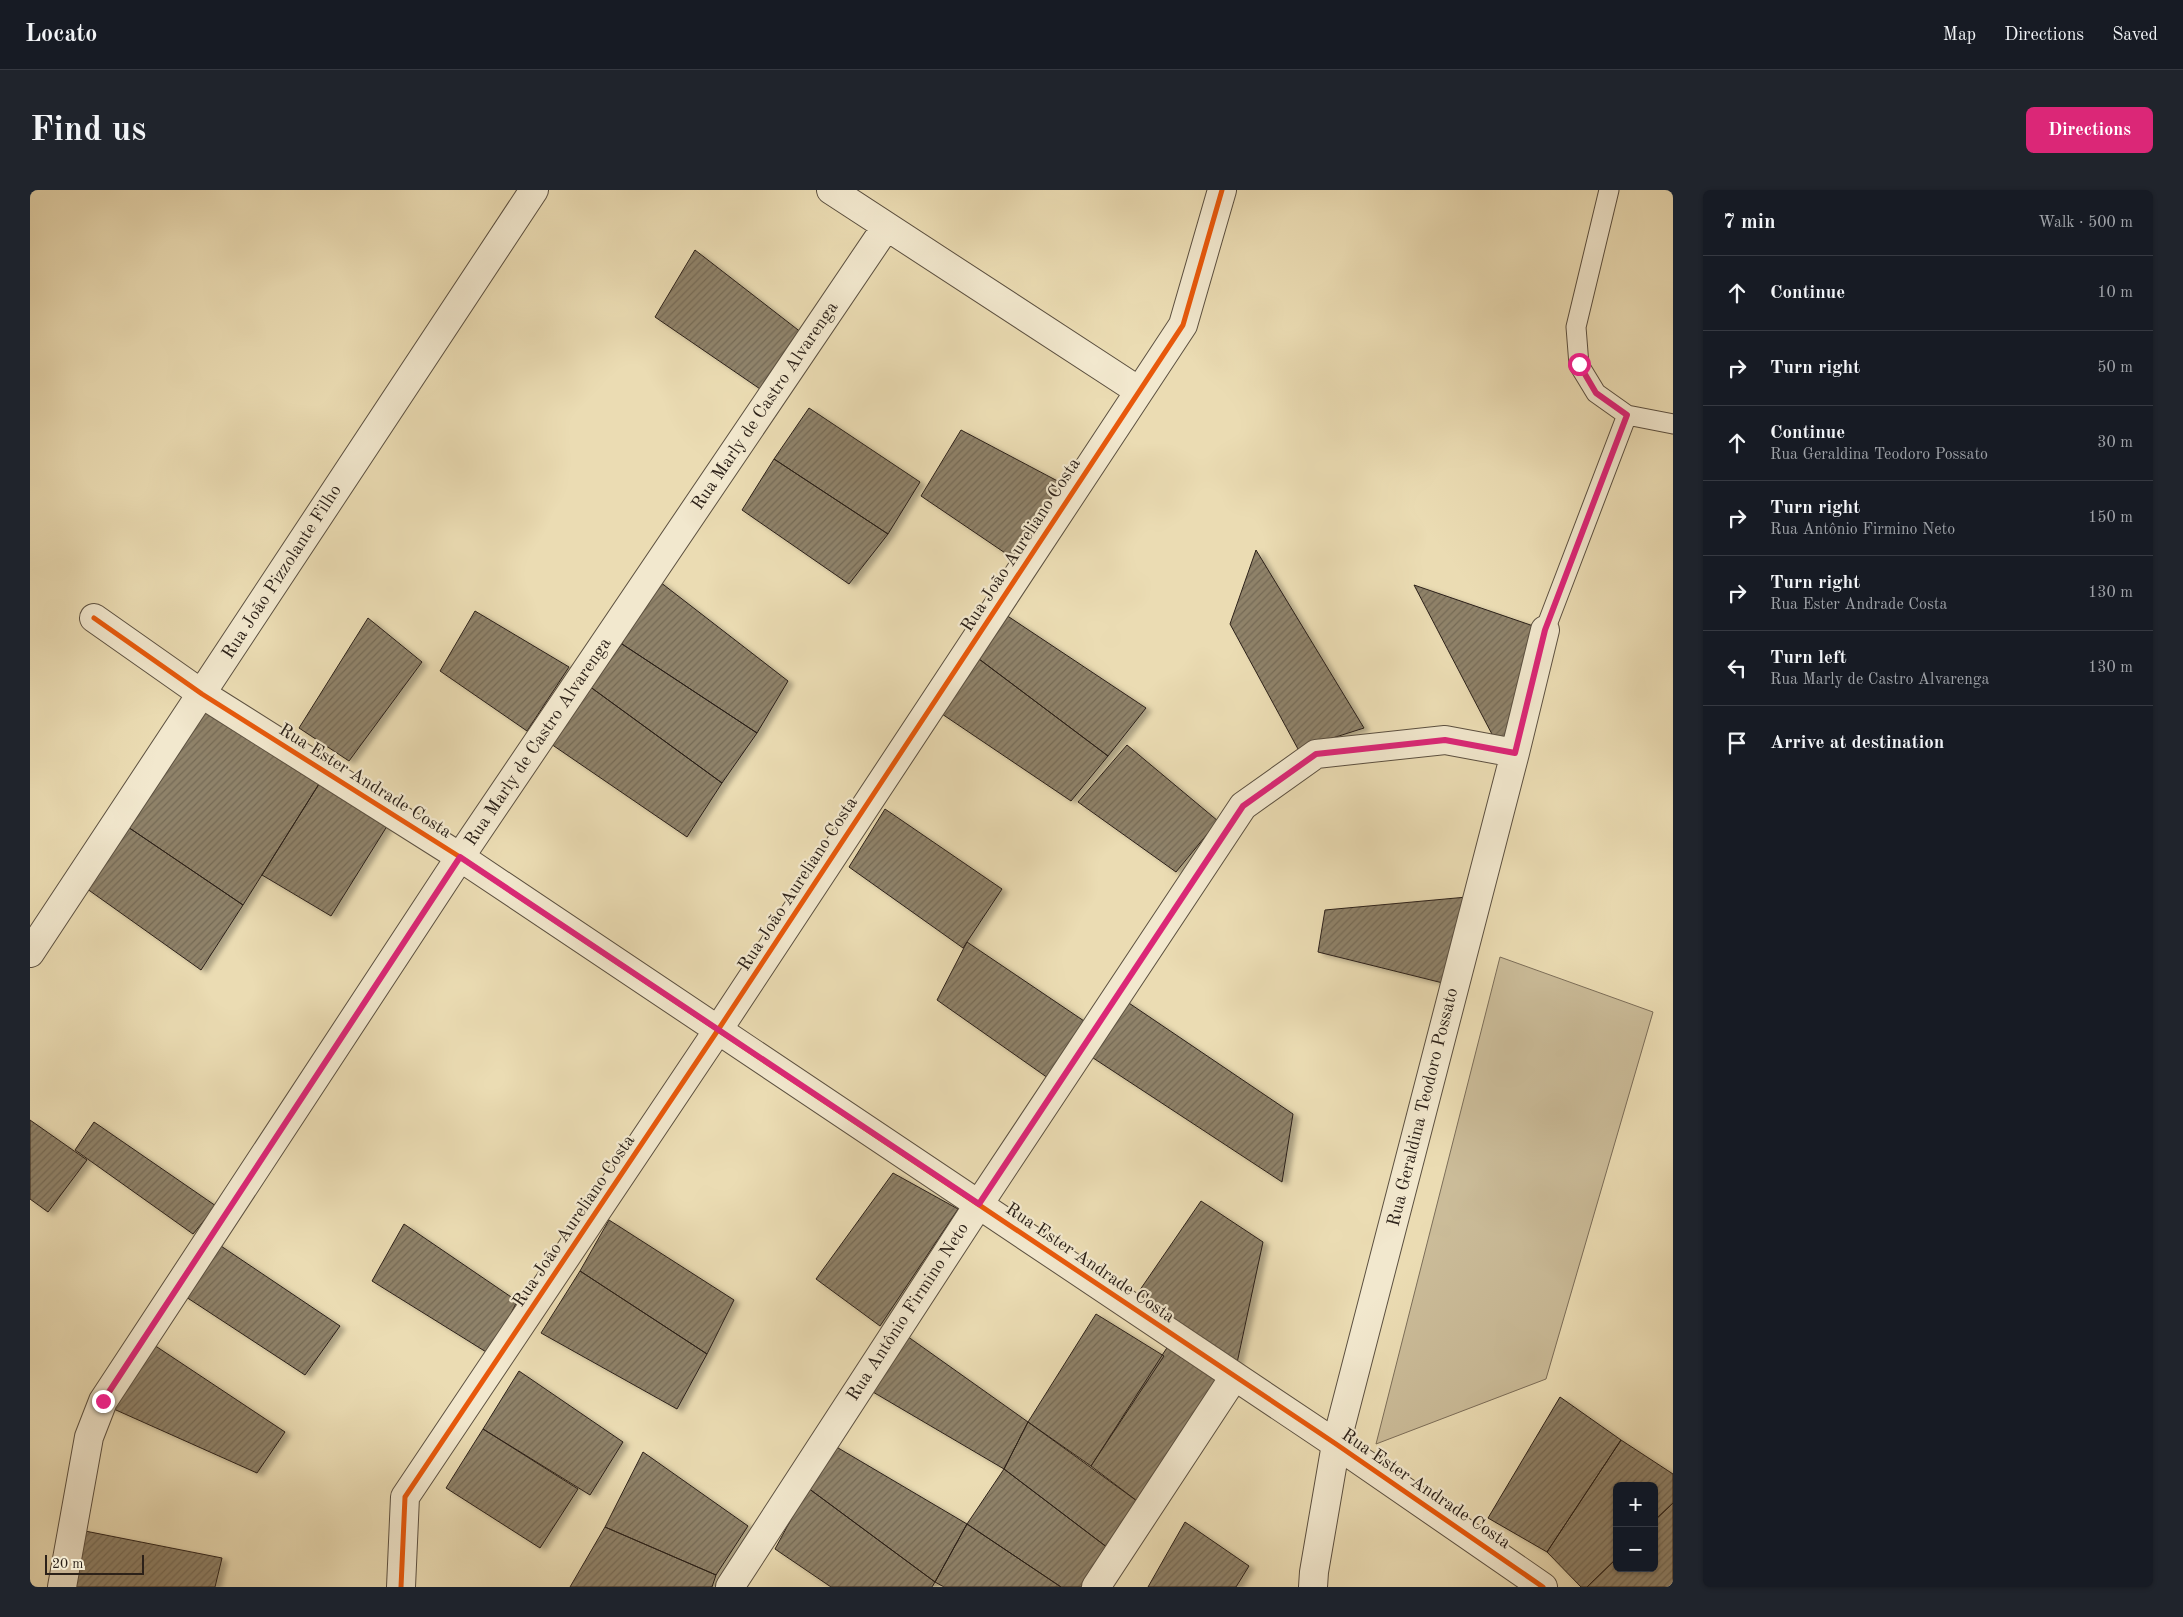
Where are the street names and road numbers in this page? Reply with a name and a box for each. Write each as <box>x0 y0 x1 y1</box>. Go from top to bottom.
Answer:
street label: Rua Marly de Castro Alvarenga <box>689 299 842 513</box>
street label: Rua João Aureliano Costa <box>958 455 1084 635</box>
street label: Rua João Pizzolante Filho <box>219 482 345 662</box>
street label: Rua Marly de Castro Alvarenga <box>462 635 615 849</box>
street label: Rua Ester Andrade Costa <box>276 721 454 842</box>
street label: Rua João Aureliano Costa <box>735 794 861 974</box>
street label: Rua Geraldina Teodoro Possato <box>1385 986 1461 1228</box>
street label: Rua João Aureliano Costa <box>510 1132 638 1310</box>
street label: Rua Ester Andrade Costa <box>1002 1200 1178 1326</box>
street label: Rua Antônio Firmino Neto <box>844 1220 972 1404</box>
street label: Rua Ester Andrade Costa <box>1338 1426 1514 1552</box>

